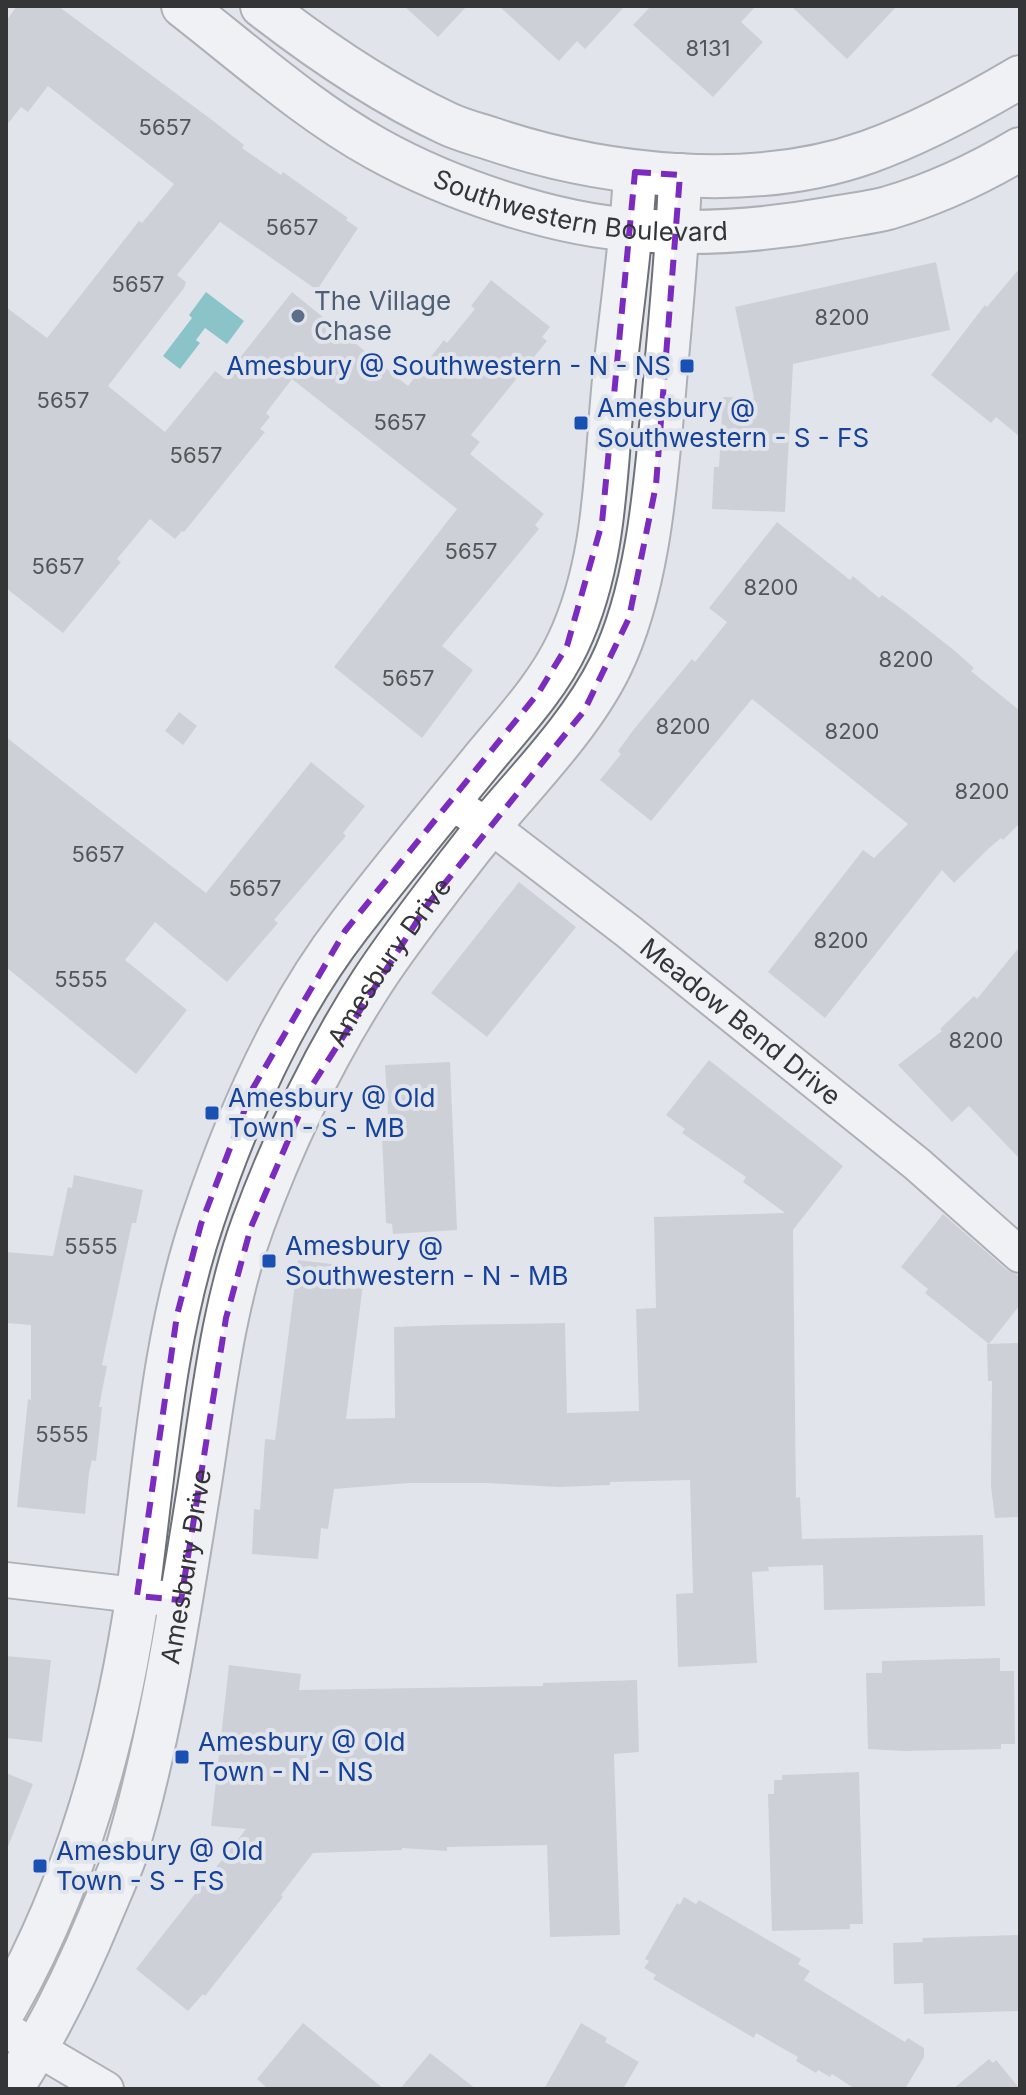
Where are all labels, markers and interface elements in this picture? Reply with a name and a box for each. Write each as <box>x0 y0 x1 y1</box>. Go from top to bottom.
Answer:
house number: 8131 <box>685 35 731 61</box>
house number: 5657 <box>139 114 191 140</box>
street label: Southwestern Boulevard <box>429 162 729 247</box>
house number: 5657 <box>266 214 318 240</box>
house number: 5657 <box>112 271 164 297</box>
place label: The Village Chase <box>314 285 451 346</box>
house number: 8200 <box>815 304 869 330</box>
marker: The Village Chase <box>289 307 307 325</box>
place label: Amesbury @ Southwestern - N - NS <box>226 350 671 381</box>
marker: Amesbury @ Southwestern - N - NS <box>678 357 696 375</box>
house number: 5657 <box>37 387 89 413</box>
place label: Amesbury @ Southwestern - S - FS <box>597 392 869 453</box>
house number: 5657 <box>374 409 426 435</box>
marker: Amesbury @ Southwestern - S - FS <box>572 414 590 432</box>
house number: 5657 <box>170 442 222 468</box>
house number: 5657 <box>445 538 497 564</box>
house number: 5657 <box>32 553 84 579</box>
house number: 8200 <box>744 574 798 600</box>
house number: 8200 <box>879 646 933 672</box>
house number: 5657 <box>382 665 434 691</box>
house number: 8200 <box>656 713 710 739</box>
house number: 8200 <box>825 718 879 744</box>
house number: 8200 <box>955 778 1009 804</box>
house number: 5657 <box>72 841 124 867</box>
street label: Amesbury Drive <box>321 871 457 1052</box>
house number: 5657 <box>229 875 281 901</box>
house number: 8200 <box>814 927 868 953</box>
street label: Meadow Bend Drive <box>634 931 847 1111</box>
house number: 5555 <box>54 966 108 992</box>
house number: 8200 <box>949 1027 1003 1053</box>
place label: Amesbury @ Old Town - S - MB <box>228 1082 436 1143</box>
marker: Amesbury @ Old Town - S - MB <box>203 1104 221 1122</box>
place label: Amesbury @ Southwestern - N - MB <box>285 1230 568 1291</box>
house number: 5555 <box>64 1233 118 1259</box>
marker: Amesbury @ Southwestern - N - MB <box>260 1252 278 1270</box>
house number: 5555 <box>35 1421 89 1447</box>
street label: Amesbury Drive <box>154 1467 217 1667</box>
place label: Amesbury @ Old Town - N - NS <box>198 1726 406 1787</box>
marker: Amesbury @ Old Town - N - NS <box>173 1748 191 1766</box>
place label: Amesbury @ Old Town - S - FS <box>56 1835 264 1896</box>
marker: Amesbury @ Old Town - S - FS <box>31 1857 49 1875</box>

